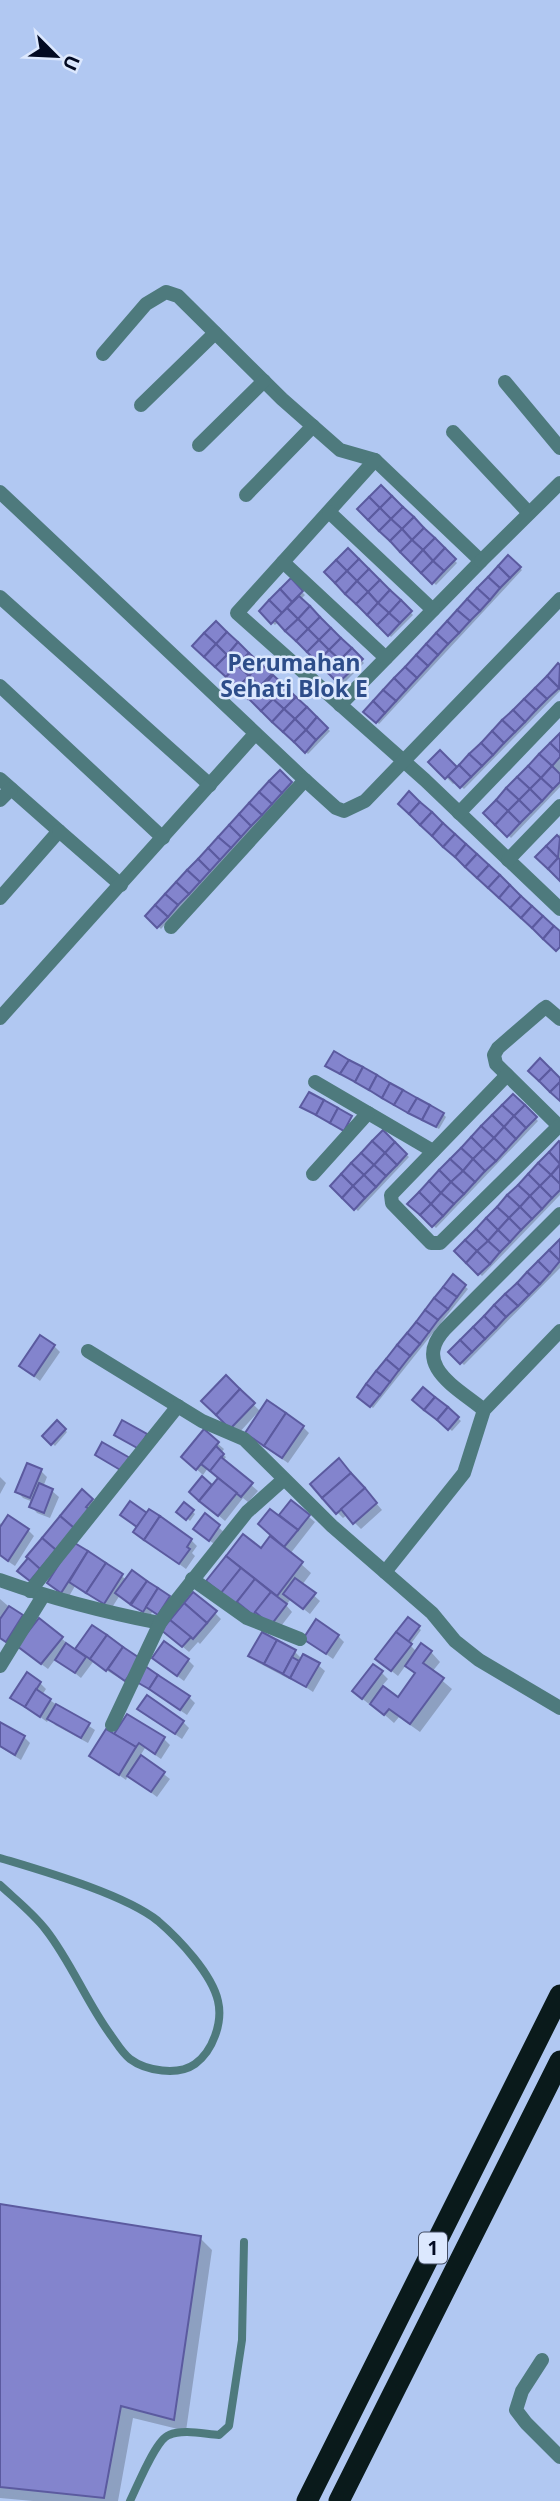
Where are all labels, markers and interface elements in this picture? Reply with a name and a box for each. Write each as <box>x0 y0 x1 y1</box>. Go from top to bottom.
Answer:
north arrow <box>21 21 91 91</box>
text: U <box>57 51 86 75</box>
district label: Perumahan Sehati Blok E <box>220 646 368 704</box>
road number: 1 <box>419 2232 447 2264</box>

